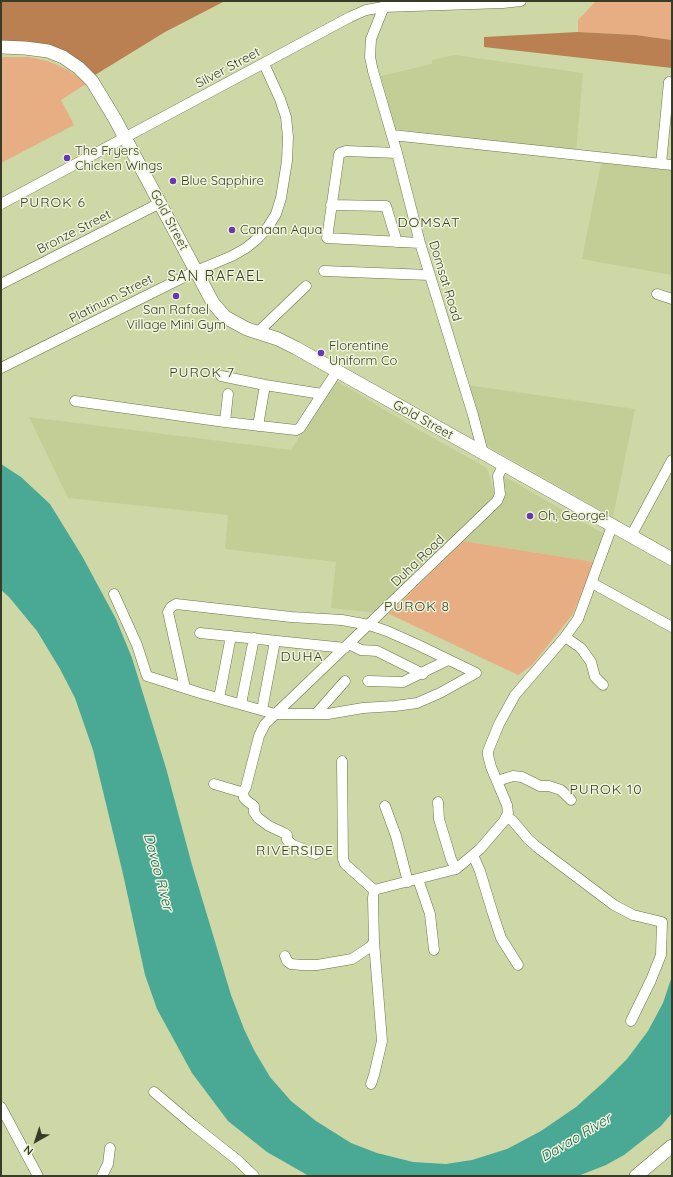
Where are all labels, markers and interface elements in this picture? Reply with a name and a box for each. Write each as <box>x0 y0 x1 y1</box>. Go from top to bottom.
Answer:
street label: Silver Street <box>193 44 263 92</box>
place label: The Fryers Chicken Wings <box>75 143 162 174</box>
marker: The Fryers Chicken Wings <box>62 153 72 163</box>
place label: Blue Sapphire <box>181 173 264 189</box>
marker: Blue Sapphire <box>168 176 178 186</box>
street label: Gold Street <box>146 187 192 253</box>
district label: PUROK 6 <box>20 195 86 211</box>
street label: Bronze Street <box>34 207 114 257</box>
district label: DOMSAT <box>397 215 461 231</box>
place label: Canaan Aqua <box>240 222 322 238</box>
marker: Canaan Aqua <box>227 225 237 235</box>
street label: Domsat Road <box>425 239 465 323</box>
district label: SAN RAFAEL <box>167 267 265 285</box>
street label: Platinum Street <box>67 271 155 327</box>
marker: San Rafael Village Mini Gym <box>171 291 181 301</box>
place label: San Rafael Village Mini Gym <box>126 302 226 333</box>
place label: Florentine Uniform Co <box>329 338 397 369</box>
marker: Florentine Uniform Co <box>316 348 326 358</box>
district label: PUROK 7 <box>169 365 235 381</box>
street label: Gold Street <box>390 397 456 443</box>
place label: Oh, George! <box>538 508 608 524</box>
marker: Oh, George! <box>525 511 535 521</box>
street label: Duha Road <box>388 532 448 590</box>
district label: PUROK 8 <box>384 599 450 615</box>
district label: DUHA <box>280 649 324 665</box>
district label: PUROK 10 <box>569 782 643 798</box>
water label: Davao River <box>140 831 176 913</box>
district label: RIVERSIDE <box>256 843 334 859</box>
water label: Davao River <box>538 1110 614 1166</box>
north arrow <box>16 1121 56 1161</box>
text: N <box>21 1142 36 1158</box>

